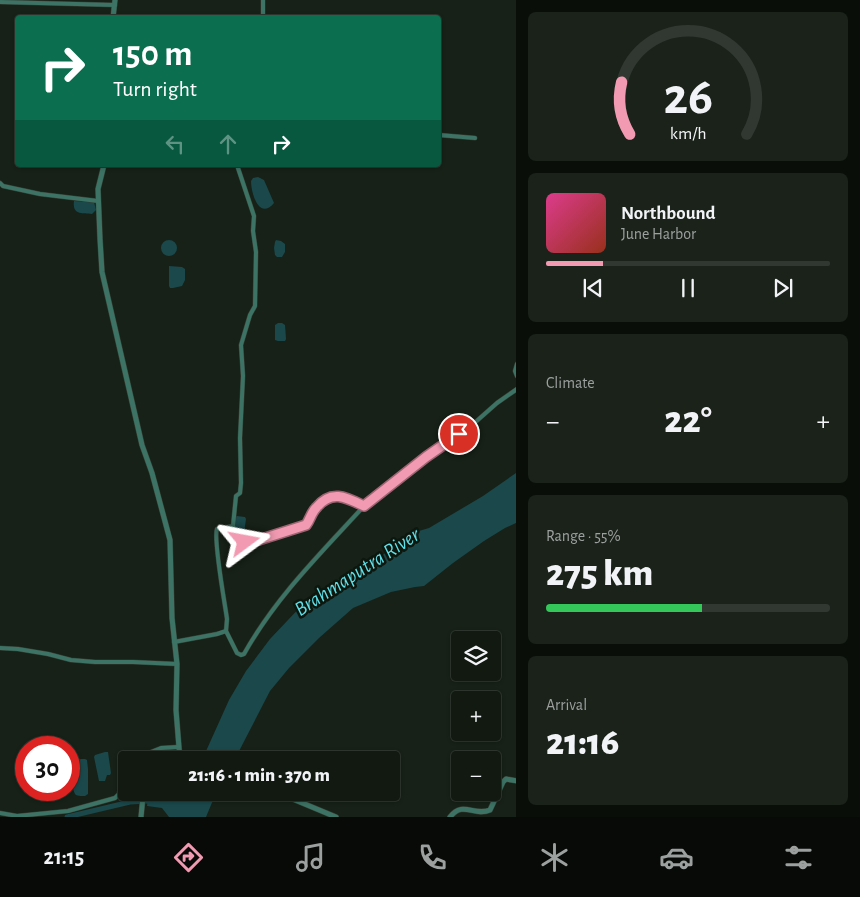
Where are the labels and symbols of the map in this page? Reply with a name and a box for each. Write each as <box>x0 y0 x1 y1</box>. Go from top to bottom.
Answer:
pin <box>438 413 480 455</box>
position arrow <box>218 515 270 567</box>
water label: Brahmaputra River <box>291 523 425 621</box>
speed limit sign: 30 <box>15 736 80 801</box>

